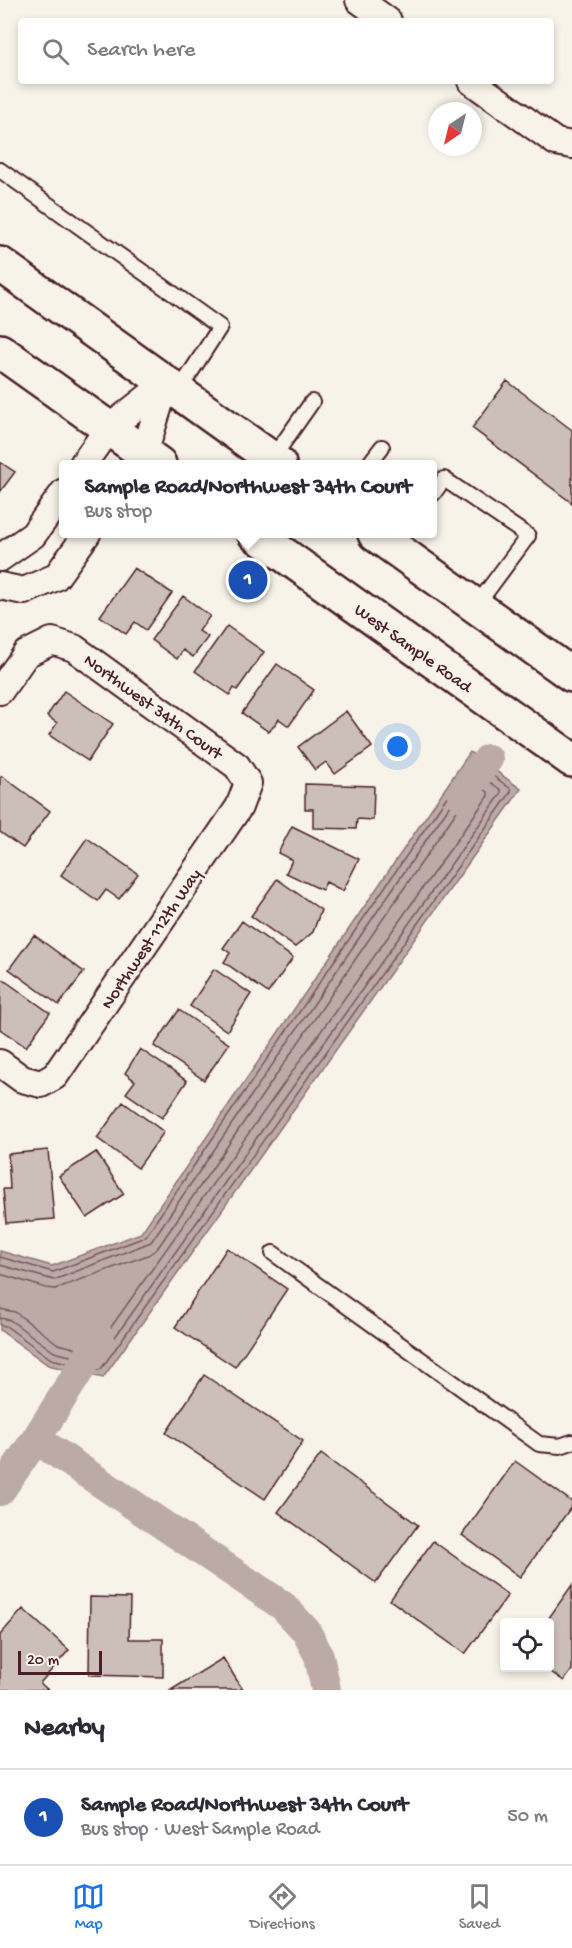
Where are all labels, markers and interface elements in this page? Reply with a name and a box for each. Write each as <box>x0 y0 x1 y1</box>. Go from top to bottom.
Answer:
search box <box>18 18 554 84</box>
icon: search <box>39 35 72 68</box>
text: Search here <box>87 38 195 64</box>
north arrow <box>428 102 482 156</box>
popup <box>59 460 437 538</box>
text: Sample Road/Northwest 34th Court <box>85 475 411 501</box>
text: Bus stop <box>85 501 152 524</box>
pin: 1 <box>228 558 268 602</box>
street label: West Sample Road <box>349 600 476 699</box>
street label: Northwest 34th Court <box>79 651 227 766</box>
your location <box>383 732 412 761</box>
street label: Northwest 112th Way <box>97 865 207 1014</box>
map controls <box>500 1618 554 1672</box>
button: locate <box>500 1618 554 1672</box>
scale bar <box>18 1648 102 1676</box>
text: 20 m <box>27 1652 59 1671</box>
text: Nearby <box>24 1714 105 1745</box>
text: Sample Road/Northwest 34th Court <box>81 1793 408 1819</box>
text: 1 <box>39 1806 48 1829</box>
text: 50 m <box>507 1806 548 1829</box>
text: Bus stop · West Sample Road <box>81 1819 319 1842</box>
tab: Map <box>72 1880 105 1935</box>
tab: Directions <box>249 1880 315 1935</box>
tab: Saved <box>459 1880 500 1935</box>

